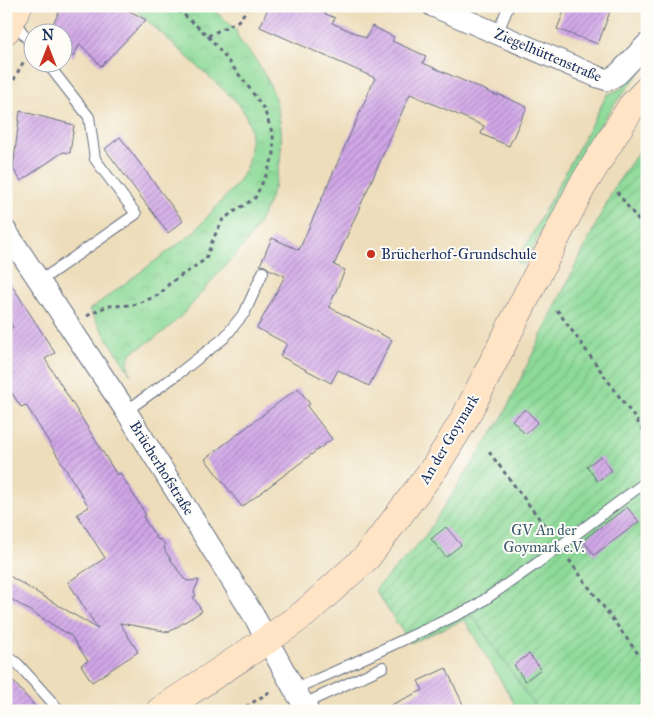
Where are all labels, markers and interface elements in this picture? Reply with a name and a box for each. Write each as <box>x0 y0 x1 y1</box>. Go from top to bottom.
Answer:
north arrow <box>22 22 72 72</box>
street label: Ziegelhüttenstraße <box>492 24 604 86</box>
text: N <box>42 27 54 44</box>
place label: Brücherhof-Grundschule <box>381 245 537 263</box>
marker: Brücherhof-Grundschule <box>365 248 377 260</box>
street label: An der Goymark <box>415 391 483 488</box>
street label: Brücherhofstraße <box>126 418 198 518</box>
park label: GV An der Goymark e.V. <box>503 521 585 556</box>

